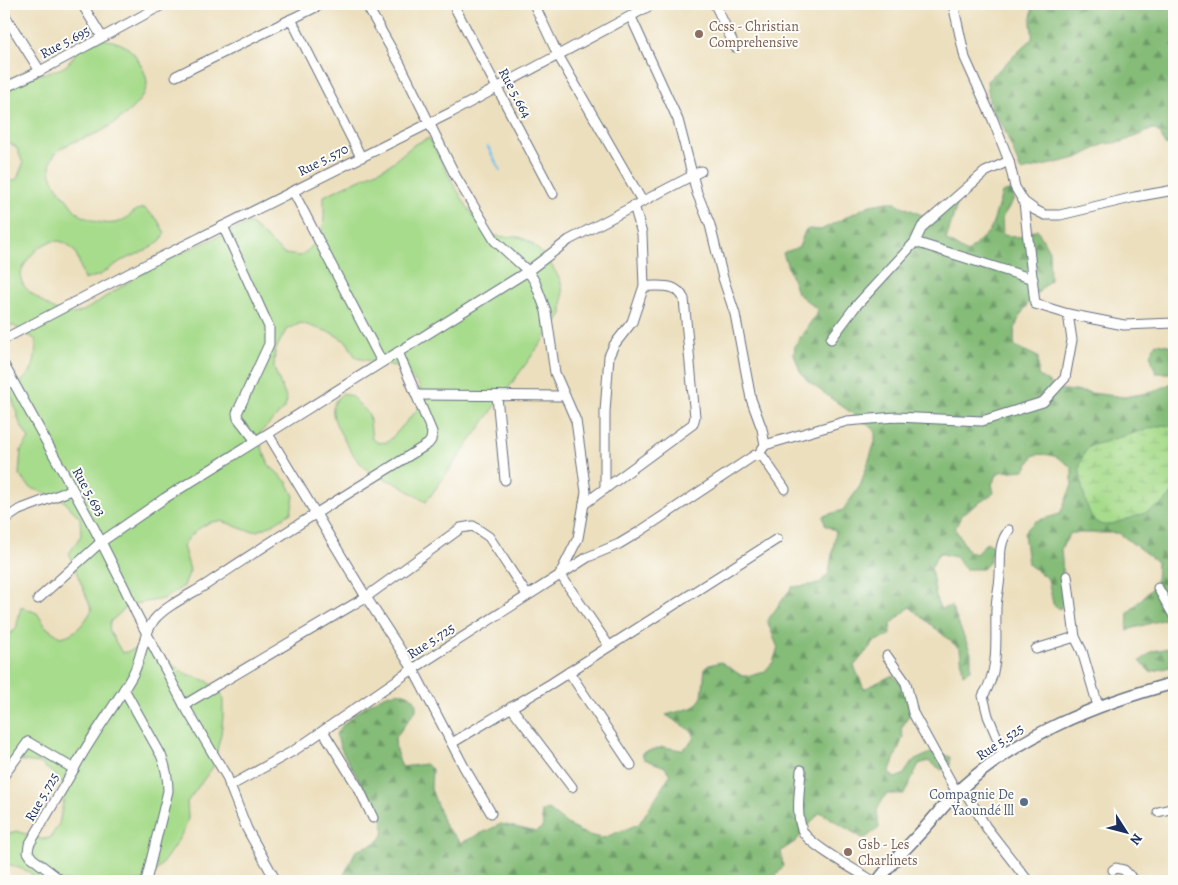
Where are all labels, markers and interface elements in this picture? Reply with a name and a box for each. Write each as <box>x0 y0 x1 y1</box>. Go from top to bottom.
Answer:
place label: Ccss - Christian Comprehensive <box>709 17 799 52</box>
street label: Rue 5.695 <box>37 21 93 63</box>
marker: Ccss - Christian Comprehensive <box>693 28 705 40</box>
street label: Rue 5.664 <box>494 65 536 121</box>
street label: Rue 5.570 <box>294 139 352 181</box>
street label: Rue 5.693 <box>68 464 110 520</box>
street label: Rue 5.725 <box>403 618 459 664</box>
street label: Rue 5.525 <box>972 719 1028 765</box>
street label: Rue 5.725 <box>20 769 64 825</box>
place label: Compagnie De Yaoundé lll <box>929 785 1015 820</box>
marker: Compagnie De Yaoundé lll <box>1018 796 1030 808</box>
north arrow <box>1100 808 1150 858</box>
text: N <box>1125 830 1147 849</box>
place label: Gsb - Les Charlinets <box>858 835 918 870</box>
marker: Gsb - Les Charlinets <box>842 846 854 858</box>

